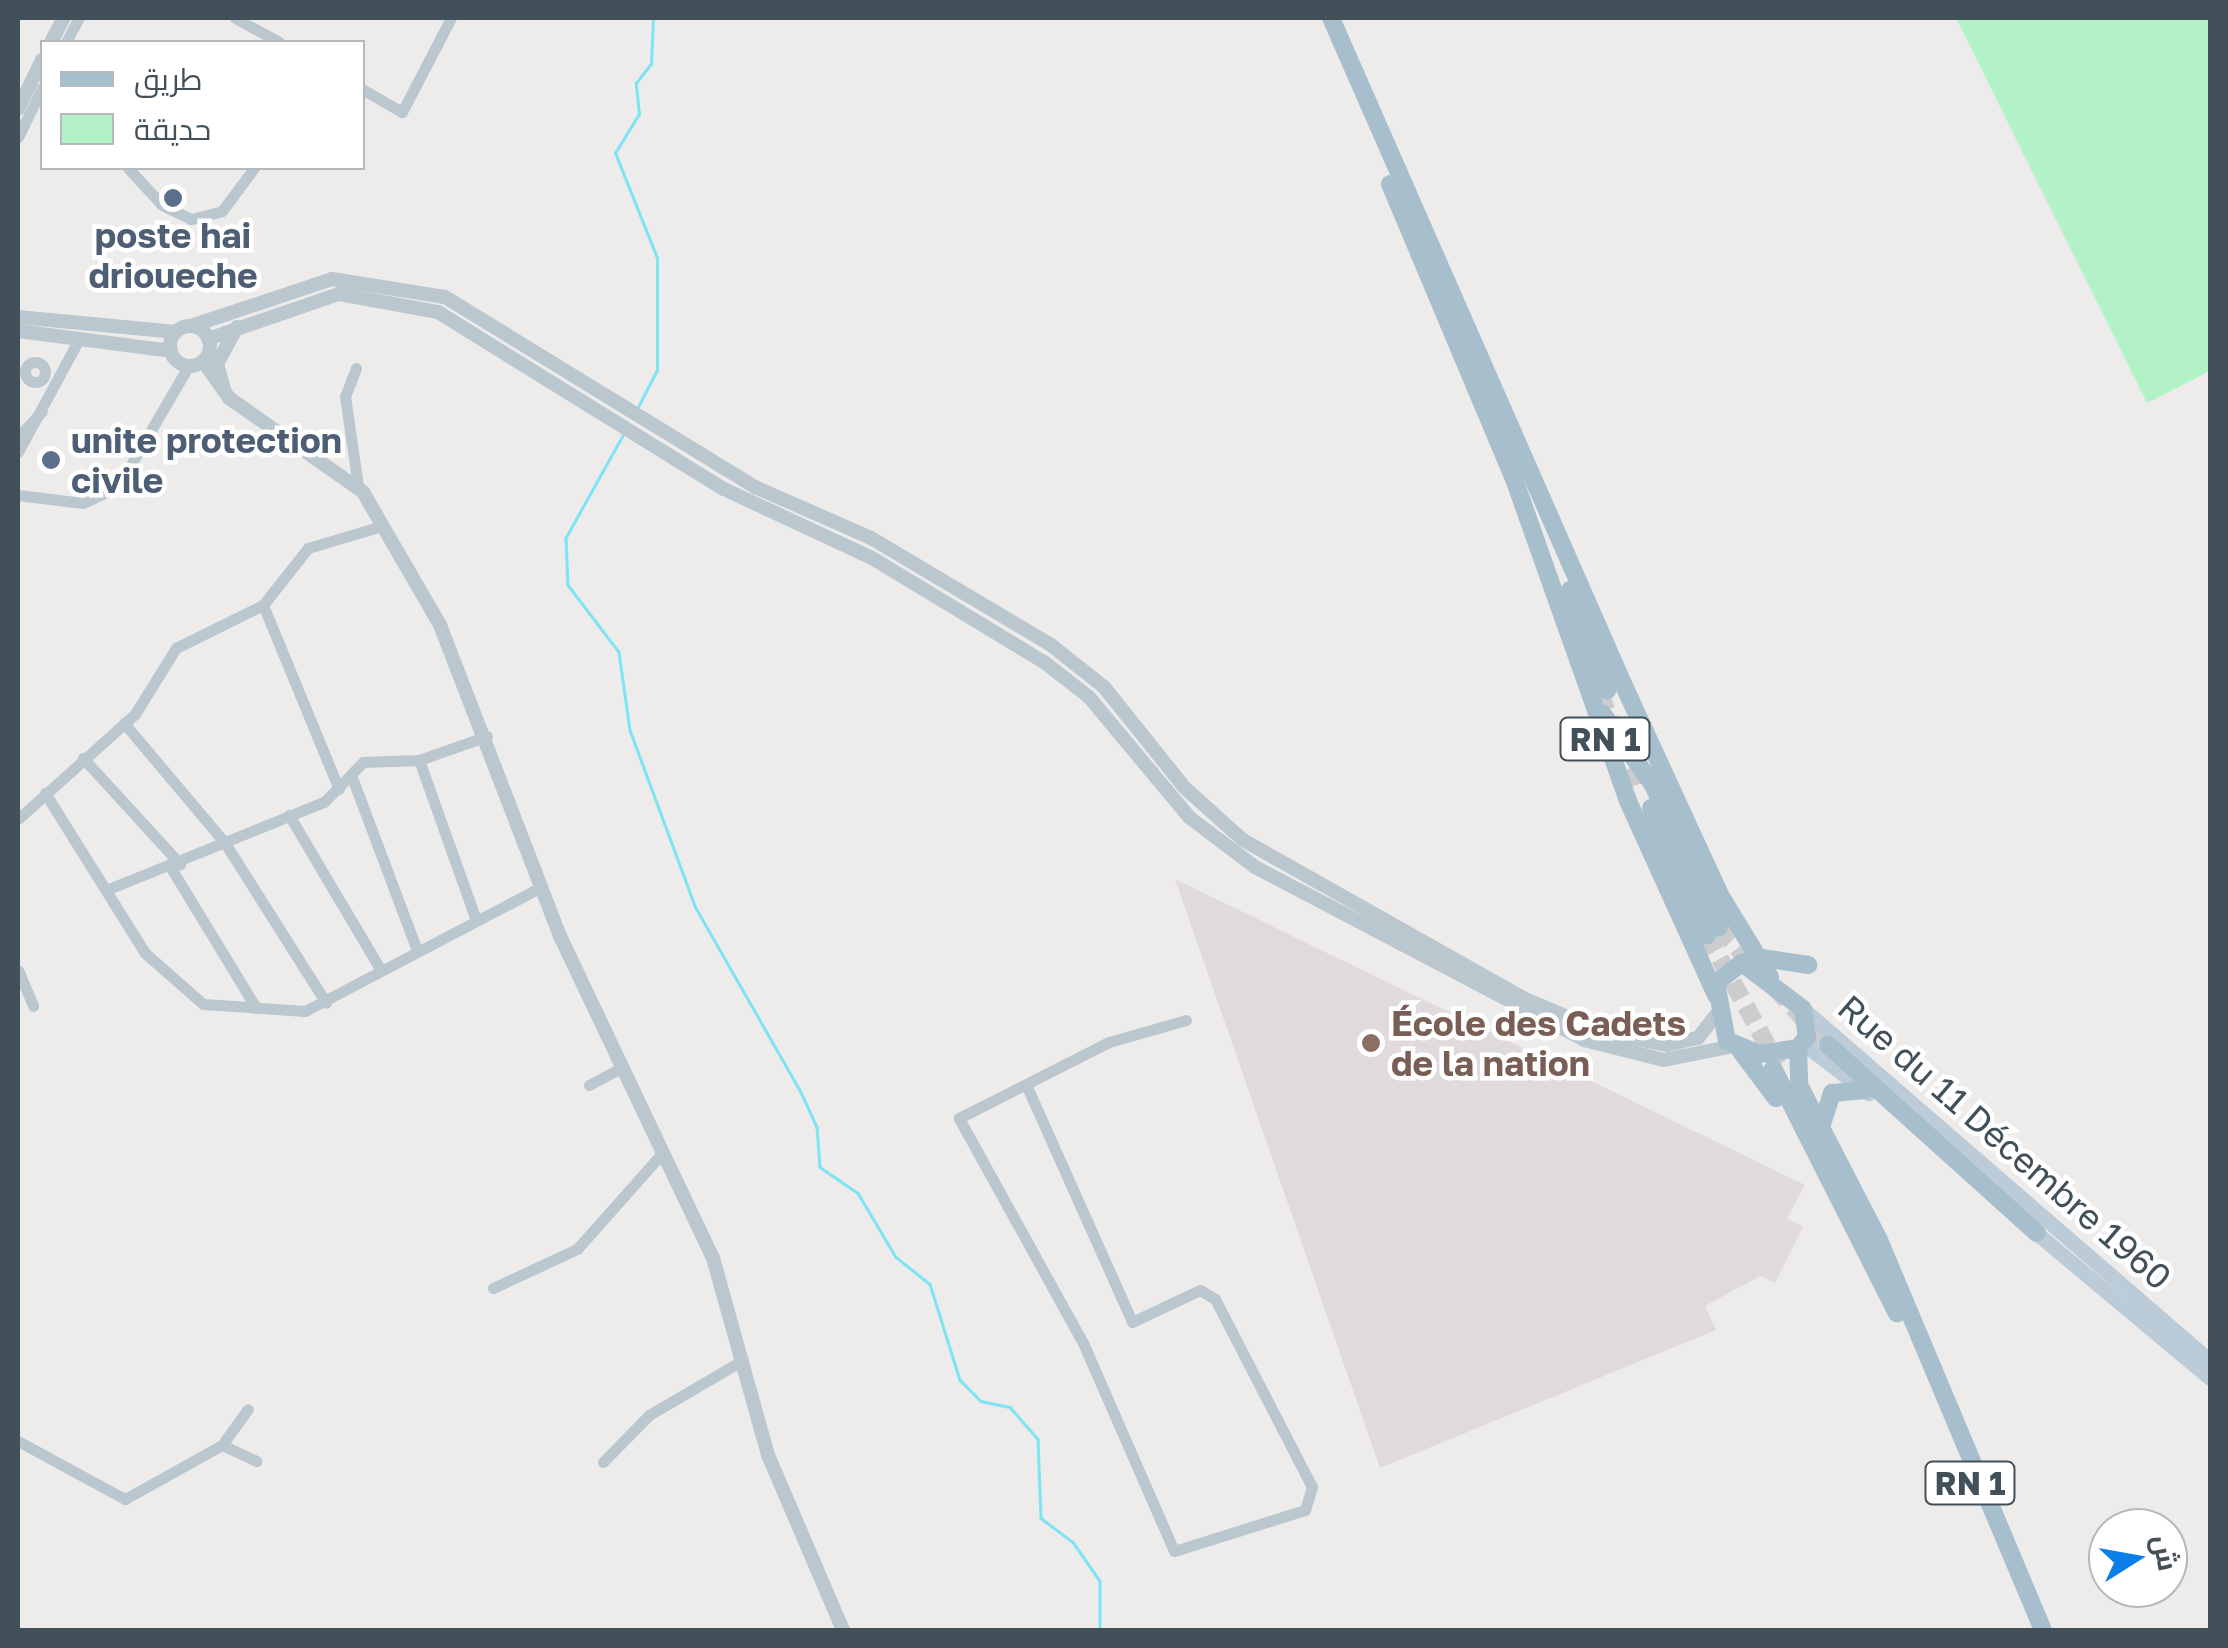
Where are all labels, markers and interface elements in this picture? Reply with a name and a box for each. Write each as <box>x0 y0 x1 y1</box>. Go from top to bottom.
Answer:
legend <box>40 40 365 170</box>
text: طريق <box>134 61 203 97</box>
text: حديقة <box>134 111 211 147</box>
marker: poste hai drioueche <box>162 187 184 209</box>
place label: poste hai drioueche <box>88 214 258 296</box>
place label: unite protection civile <box>71 419 342 501</box>
marker: unite protection civile <box>40 449 62 471</box>
road number: RN 1 <box>1558 712 1652 766</box>
street label: Rue du 11 Décembre 1960 <box>1830 986 2180 1298</box>
place label: École des Cadets de la nation <box>1391 1002 1686 1084</box>
marker: École des Cadets de la nation <box>1360 1032 1382 1054</box>
road number: RN 1 <box>1922 1456 2018 1510</box>
north arrow <box>2088 1508 2188 1608</box>
text: ش <box>2146 1532 2186 1573</box>

